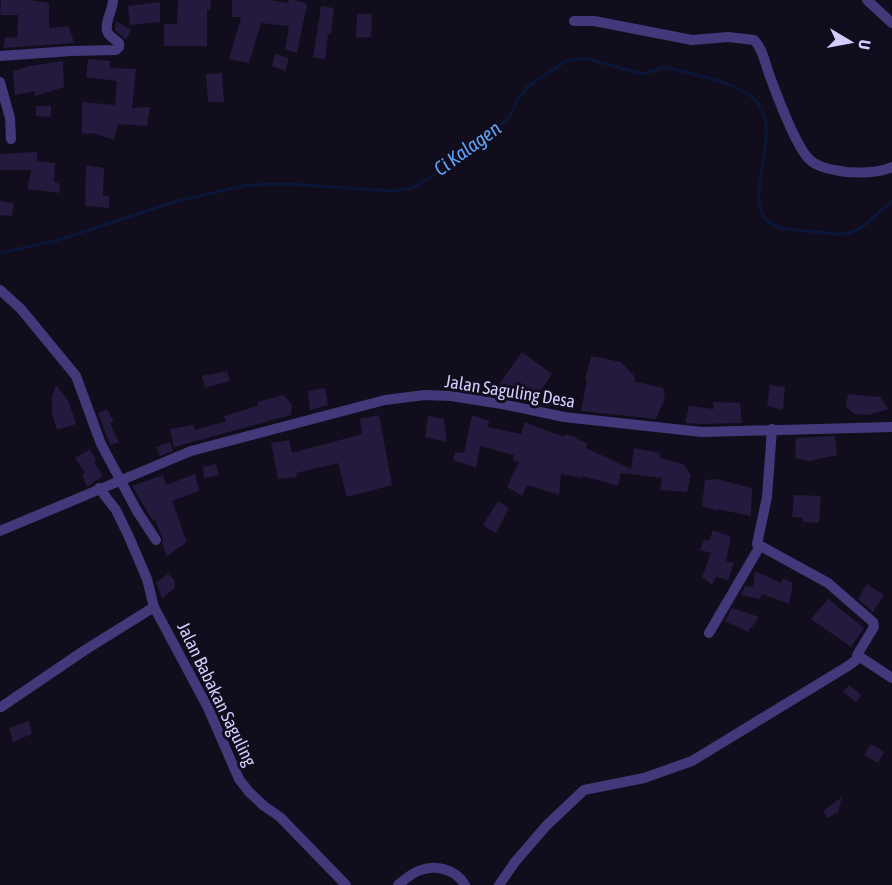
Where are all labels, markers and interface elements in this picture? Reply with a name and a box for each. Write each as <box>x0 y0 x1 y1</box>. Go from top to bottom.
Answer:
north arrow <box>820 12 880 72</box>
text: U <box>855 38 874 51</box>
water label: Ci Kalagen <box>429 116 505 180</box>
street label: Jalan Saguling Desa <box>443 370 577 412</box>
street label: Jalan Babakan Saguling <box>173 619 261 770</box>

